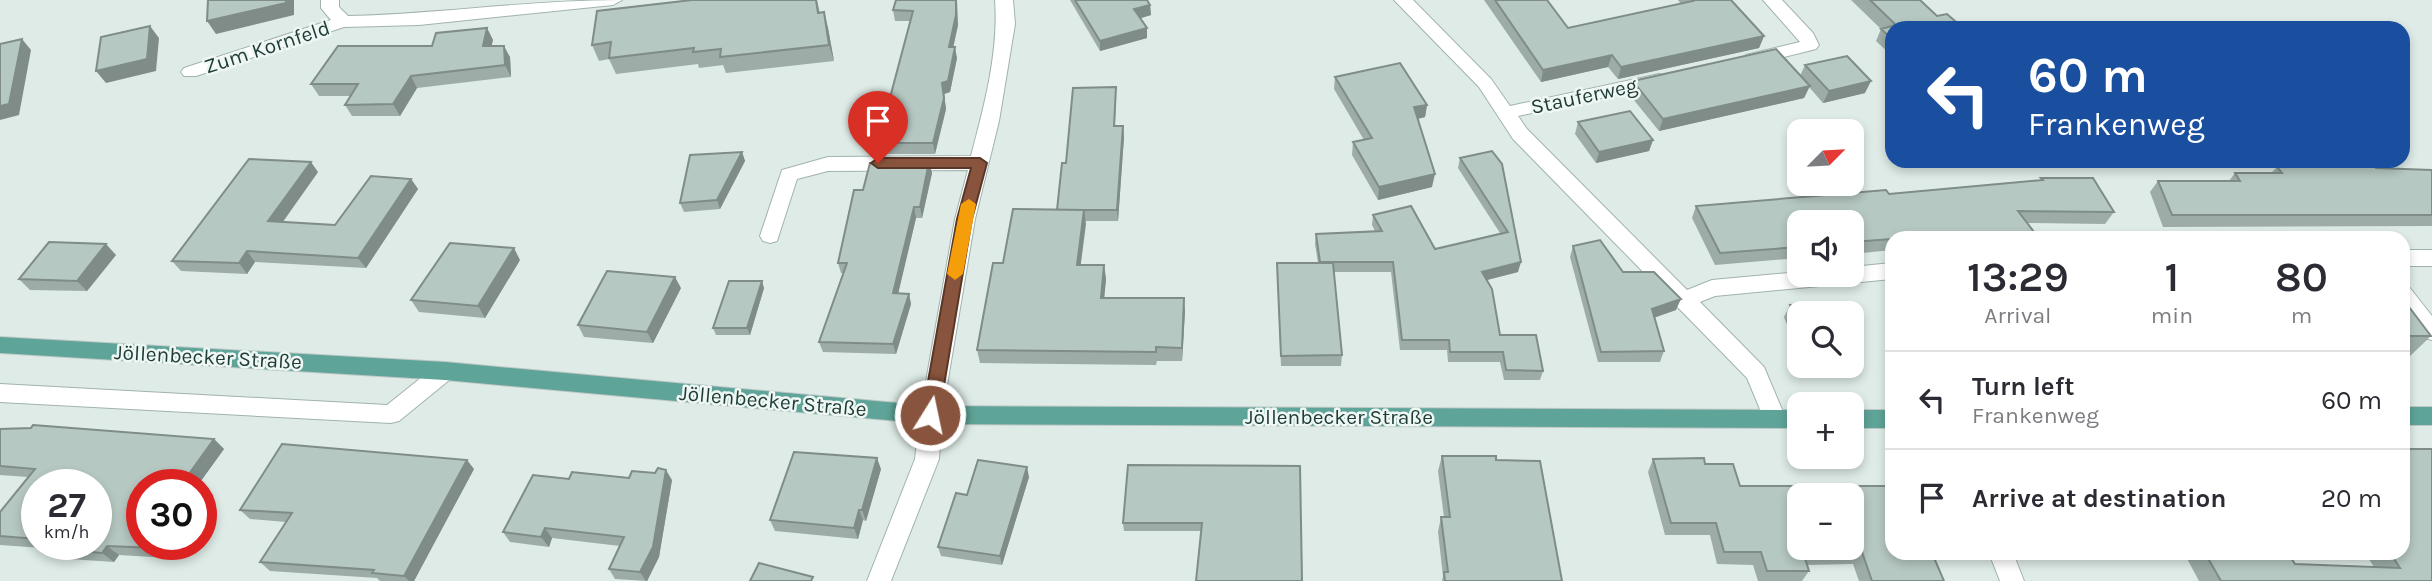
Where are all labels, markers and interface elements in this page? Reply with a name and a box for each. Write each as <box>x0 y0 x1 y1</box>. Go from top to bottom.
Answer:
street label: Zum Kornfeld <box>201 15 333 79</box>
text: 60 m <box>2028 47 2148 104</box>
icon: left <box>1913 49 2004 140</box>
street label: Stauferweg <box>1529 73 1640 119</box>
pin <box>848 91 908 163</box>
icon: arrive <box>859 102 897 140</box>
text: Frankenweg <box>2028 106 2205 143</box>
north arrow <box>1787 119 1864 196</box>
map controls <box>1787 119 1864 560</box>
button: sound <box>1787 210 1864 287</box>
text: 13:29 <box>1967 252 2069 302</box>
text: 1 <box>2165 252 2179 302</box>
text: 80 <box>2275 252 2328 302</box>
button: search <box>1787 301 1864 378</box>
text: Arrival <box>1984 302 2052 329</box>
text: min <box>2151 302 2193 329</box>
text: m <box>2291 302 2312 329</box>
street label: Jöllenbecker Straße <box>114 340 302 374</box>
text: Turn left <box>1972 371 2074 402</box>
position arrow <box>893 378 967 452</box>
street label: Jöllenbecker Straße <box>678 381 868 421</box>
icon: left <box>1913 381 1951 419</box>
text: 60 m <box>2321 385 2382 416</box>
button: + <box>1787 392 1864 469</box>
text: Frankenweg <box>1972 402 2099 429</box>
street label: Jöllenbecker Straße <box>1245 405 1433 429</box>
speed limit sign: 30 <box>126 469 217 560</box>
icon: arrive <box>1913 479 1951 517</box>
button: − <box>1787 483 1864 560</box>
text: Arrive at destination <box>1972 483 2226 514</box>
text: 20 m <box>2321 483 2382 514</box>
text: 27 <box>47 485 86 526</box>
text: km/h <box>44 521 89 543</box>

